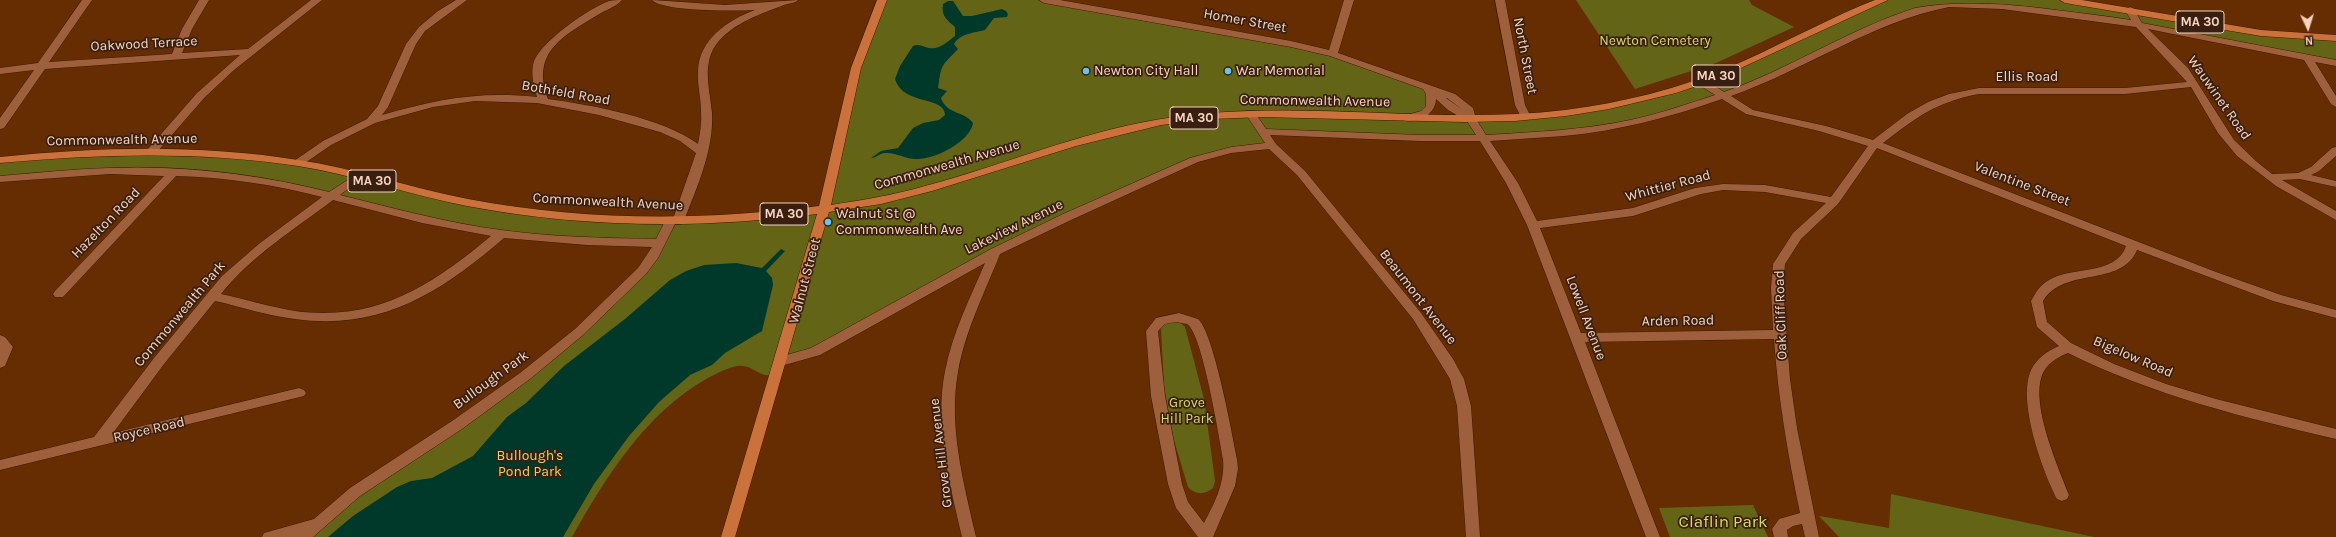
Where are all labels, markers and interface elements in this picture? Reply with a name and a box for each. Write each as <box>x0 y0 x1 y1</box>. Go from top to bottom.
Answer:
street label: Homer Street <box>1202 5 1288 37</box>
north arrow <box>2288 8 2328 48</box>
road number: MA 30 <box>2176 11 2224 33</box>
street label: North Street <box>1509 16 1541 96</box>
street label: Oakwood Terrace <box>90 33 198 55</box>
park label: Newton Cemetery <box>1599 33 1711 49</box>
text: N <box>2304 34 2313 47</box>
street label: Wauwinet Road <box>2184 53 2254 143</box>
place label: Newton City Hall <box>1094 63 1198 79</box>
place label: War Memorial <box>1236 63 1325 79</box>
road number: MA 30 <box>1692 65 1740 87</box>
marker: Newton City Hall <box>1081 66 1091 76</box>
marker: War Memorial <box>1223 66 1233 76</box>
street label: Ellis Road <box>1996 69 2058 85</box>
street label: Bothfeld Road <box>520 77 612 109</box>
street label: Commonwealth Avenue <box>1240 91 1390 111</box>
road number: MA 30 <box>1170 107 1218 129</box>
street label: Commonwealth Avenue <box>47 130 197 150</box>
street label: Commonwealth Avenue <box>872 136 1022 194</box>
street label: Valentine Street <box>1972 158 2072 210</box>
street label: Whittier Road <box>1623 167 1713 205</box>
road number: MA 30 <box>348 170 396 192</box>
street label: Hazelton Road <box>68 184 144 262</box>
street label: Commonwealth Avenue <box>532 190 684 214</box>
street label: Lakeview Avenue <box>962 196 1066 258</box>
road number: MA 30 <box>760 203 808 225</box>
place label: Walnut St @ Commonwealth Ave <box>836 206 962 238</box>
marker: Walnut St @ Commonwealth Ave <box>823 217 833 227</box>
street label: Walnut Street <box>786 236 824 326</box>
street label: Beaumont Avenue <box>1376 246 1460 348</box>
street label: Commonwealth Park <box>131 258 229 370</box>
street label: Oak Cliff Road <box>1771 270 1791 360</box>
street label: Lowell Avenue <box>1562 274 1610 362</box>
street label: Arden Road <box>1642 312 1714 330</box>
street label: Bigelow Road <box>2090 333 2176 381</box>
street label: Bullough Park <box>450 347 532 413</box>
park label: Grove Hill Park <box>1160 395 1214 428</box>
street label: Grove Hill Avenue <box>926 397 956 509</box>
street label: Royce Road <box>112 414 186 446</box>
park label: Bullough's Pond Park <box>497 448 563 480</box>
park label: Claflin Park <box>1679 512 1767 532</box>

